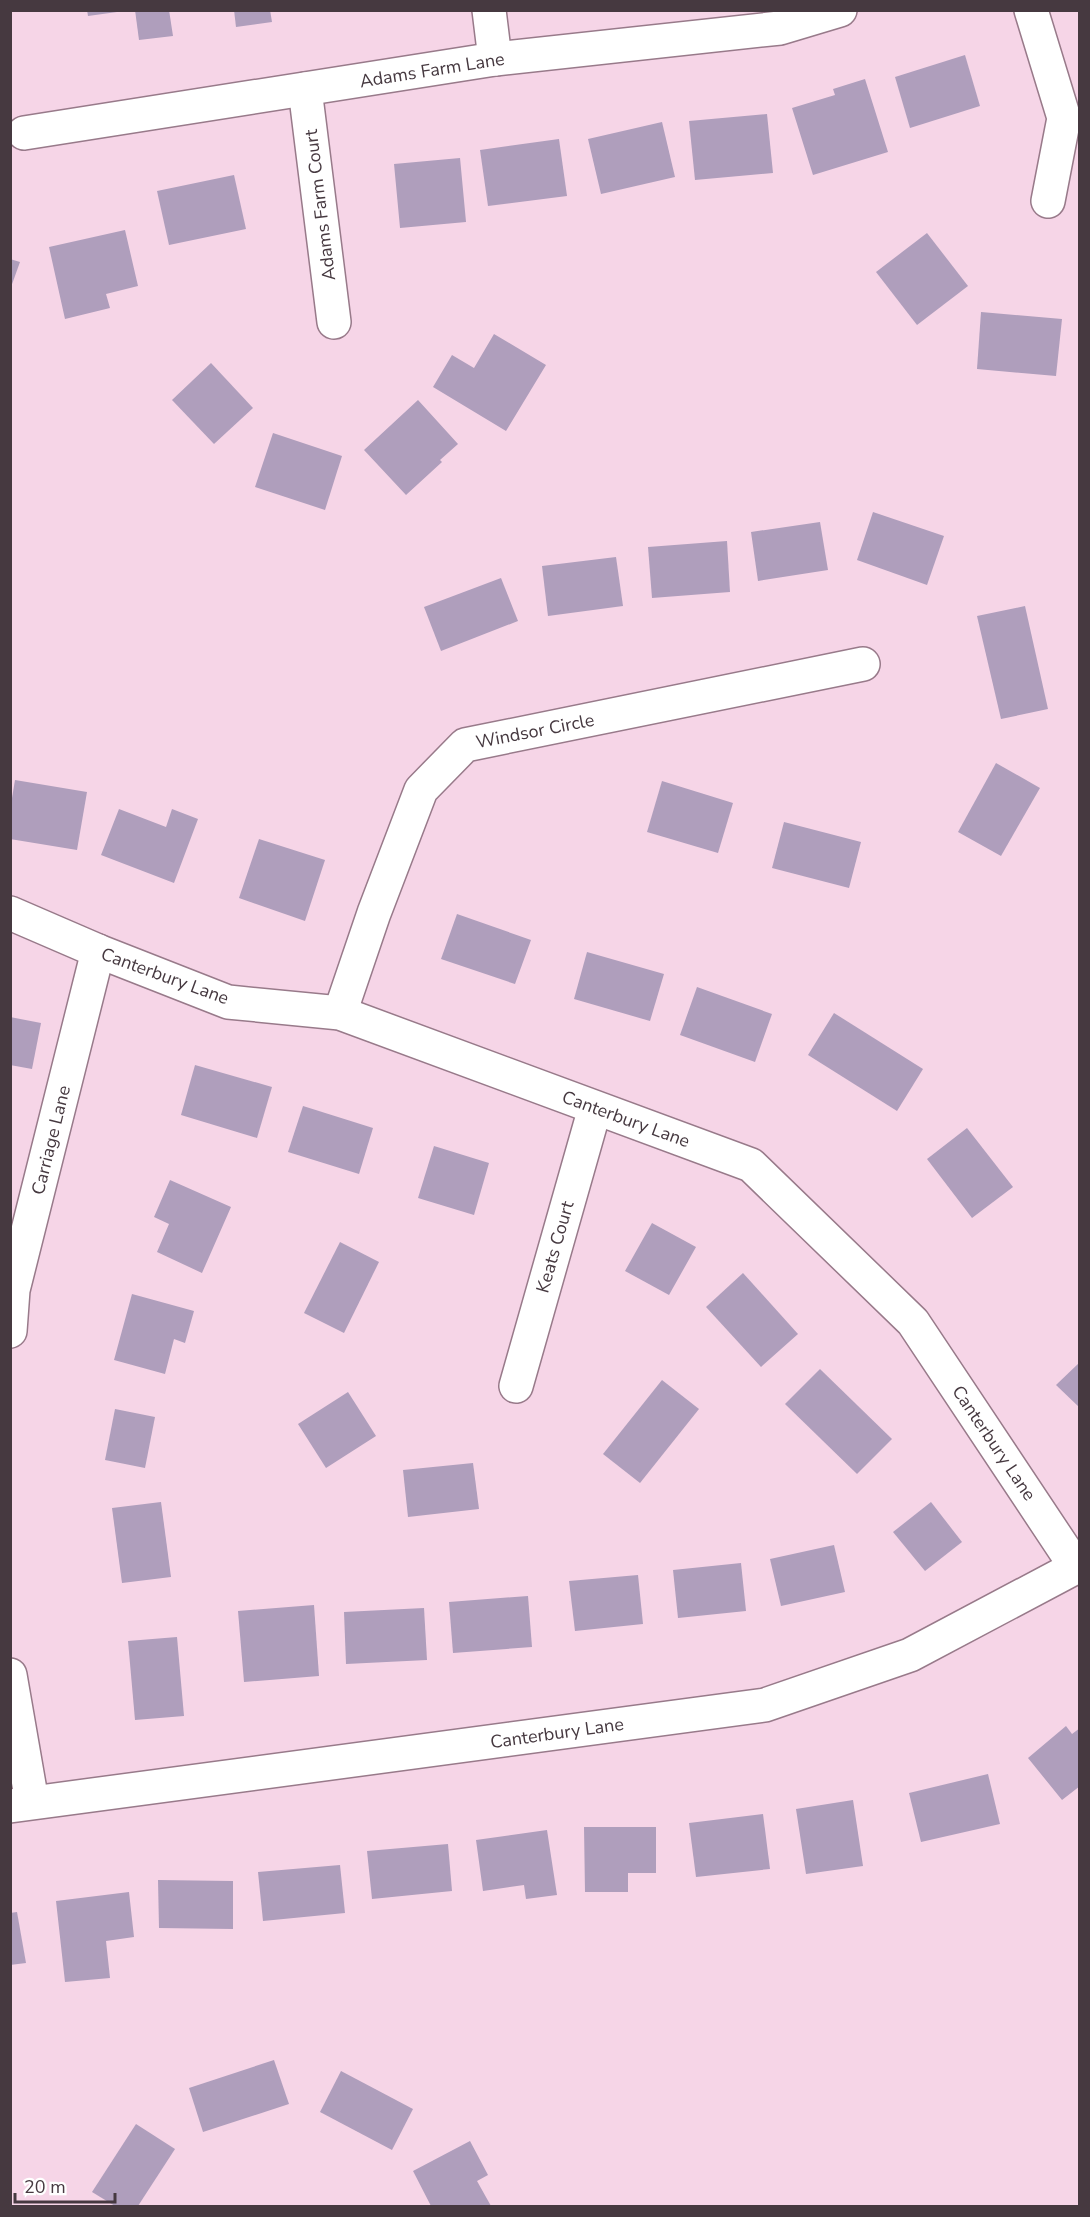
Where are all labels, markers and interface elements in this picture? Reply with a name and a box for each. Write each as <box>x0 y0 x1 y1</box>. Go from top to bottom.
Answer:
street label: Adams Farm Lane <box>358 47 506 93</box>
street label: Adams Farm Court <box>299 127 341 282</box>
street label: Windsor Circle <box>474 708 596 754</box>
street label: Canterbury Lane <box>98 942 232 1010</box>
street label: Carriage Lane <box>26 1083 76 1197</box>
street label: Canterbury Lane <box>559 1085 693 1153</box>
street label: Keats Court <box>530 1198 580 1296</box>
street label: Canterbury Lane <box>946 1381 1042 1505</box>
street label: Canterbury Lane <box>489 1712 625 1754</box>
scale bar <box>15 2166 116 2204</box>
text: 20 m <box>24 2175 66 2199</box>

